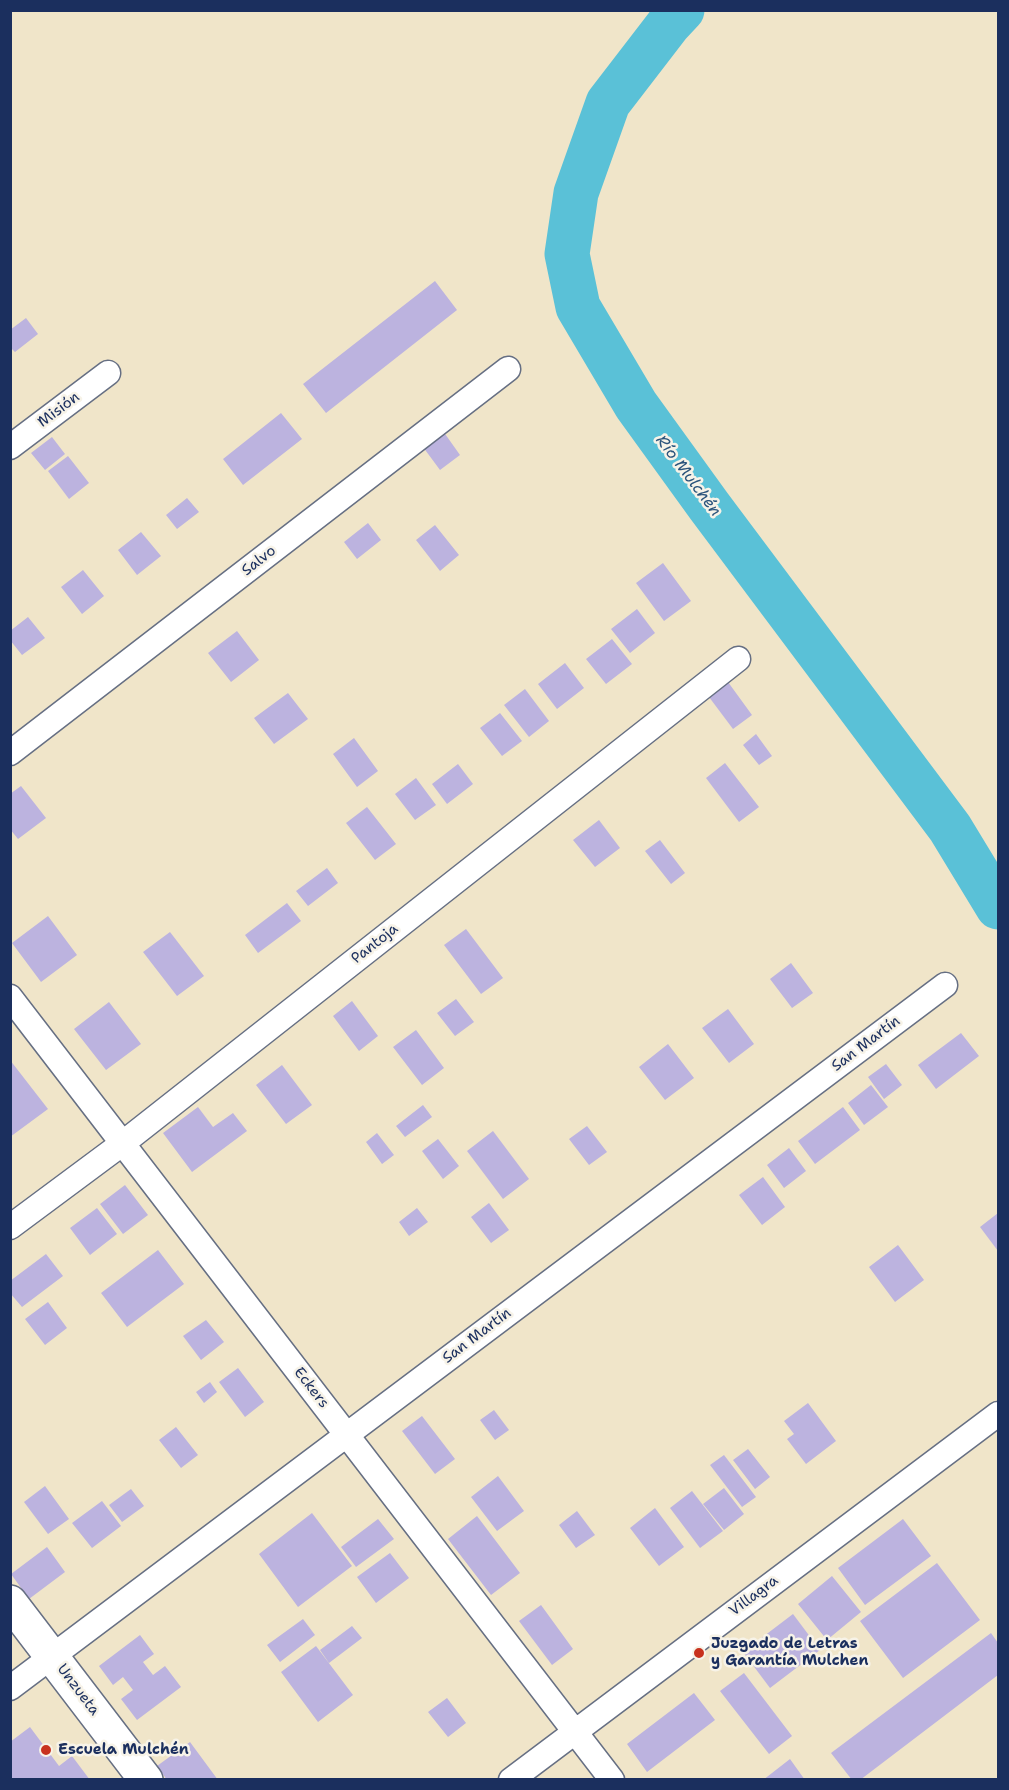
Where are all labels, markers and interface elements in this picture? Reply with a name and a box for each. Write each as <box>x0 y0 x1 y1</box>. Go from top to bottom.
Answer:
street label: Misión <box>35 388 83 432</box>
water label: Río Mulchén <box>651 432 725 520</box>
street label: Salvo <box>238 542 280 580</box>
street label: Pantoja <box>348 920 402 968</box>
street label: San Martín <box>828 1012 904 1076</box>
street label: San Martín <box>439 1304 515 1368</box>
street label: Eckers <box>290 1364 332 1412</box>
street label: Villagra <box>726 1572 782 1620</box>
place label: Juzgado de Letras y Garantía Mulchen <box>711 1635 868 1670</box>
marker: Juzgado de Letras y Garantía Mulchen <box>692 1646 706 1660</box>
street label: Unzueta <box>53 1661 103 1719</box>
place label: Escuela Mulchén <box>58 1741 189 1759</box>
marker: Escuela Mulchén <box>39 1743 53 1757</box>

